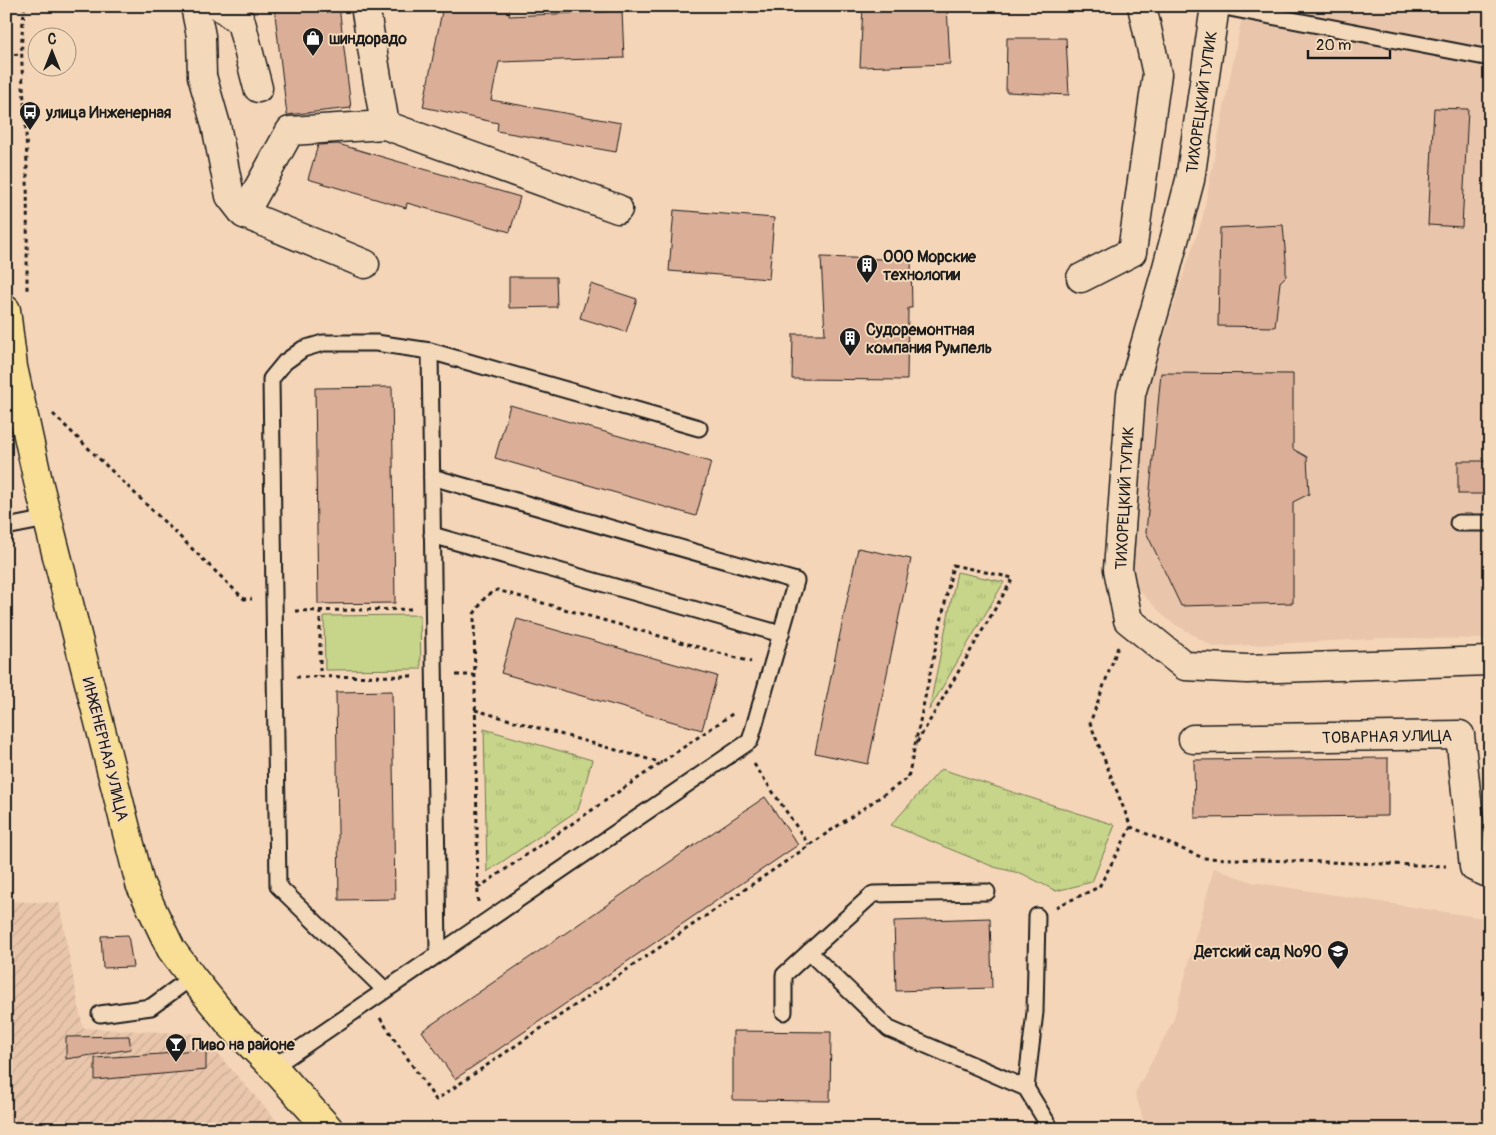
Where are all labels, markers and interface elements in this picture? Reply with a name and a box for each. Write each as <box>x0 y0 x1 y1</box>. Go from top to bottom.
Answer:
shop icon: шиндорадо <box>301 26 325 57</box>
north arrow <box>28 28 78 78</box>
scale bar <box>1308 28 1391 60</box>
place label: шиндорадо <box>329 29 407 49</box>
street label: ТИХОРЕЦКИЙ ТУПИК <box>1182 30 1222 175</box>
text: С <box>48 31 57 48</box>
text: 20 m <box>1316 36 1351 55</box>
bus stop icon: улица Инженерная <box>18 100 42 131</box>
place label: улица Инженерная <box>45 103 172 123</box>
place label: ООО Морские технологии <box>883 247 977 285</box>
building icon: ООО Морские технологии <box>855 253 879 284</box>
place label: Судоремонтная компания Румпель <box>866 320 992 358</box>
building icon: Судоремонтная компания Румпель <box>838 326 862 357</box>
street label: ТИХОРЕЦКИЙ ТУПИК <box>1111 426 1139 570</box>
street label: ИНЖЕНЕРНАЯ УЛИЦА <box>77 675 133 823</box>
street label: ТОВАРНАЯ УЛИЦА <box>1322 726 1452 748</box>
school or university icon: Детский сад №90 <box>1326 939 1350 970</box>
place label: Детский сад №90 <box>1194 942 1322 962</box>
bar icon: Пиво на районе <box>164 1032 188 1063</box>
place label: Пиво на районе <box>192 1035 296 1055</box>

